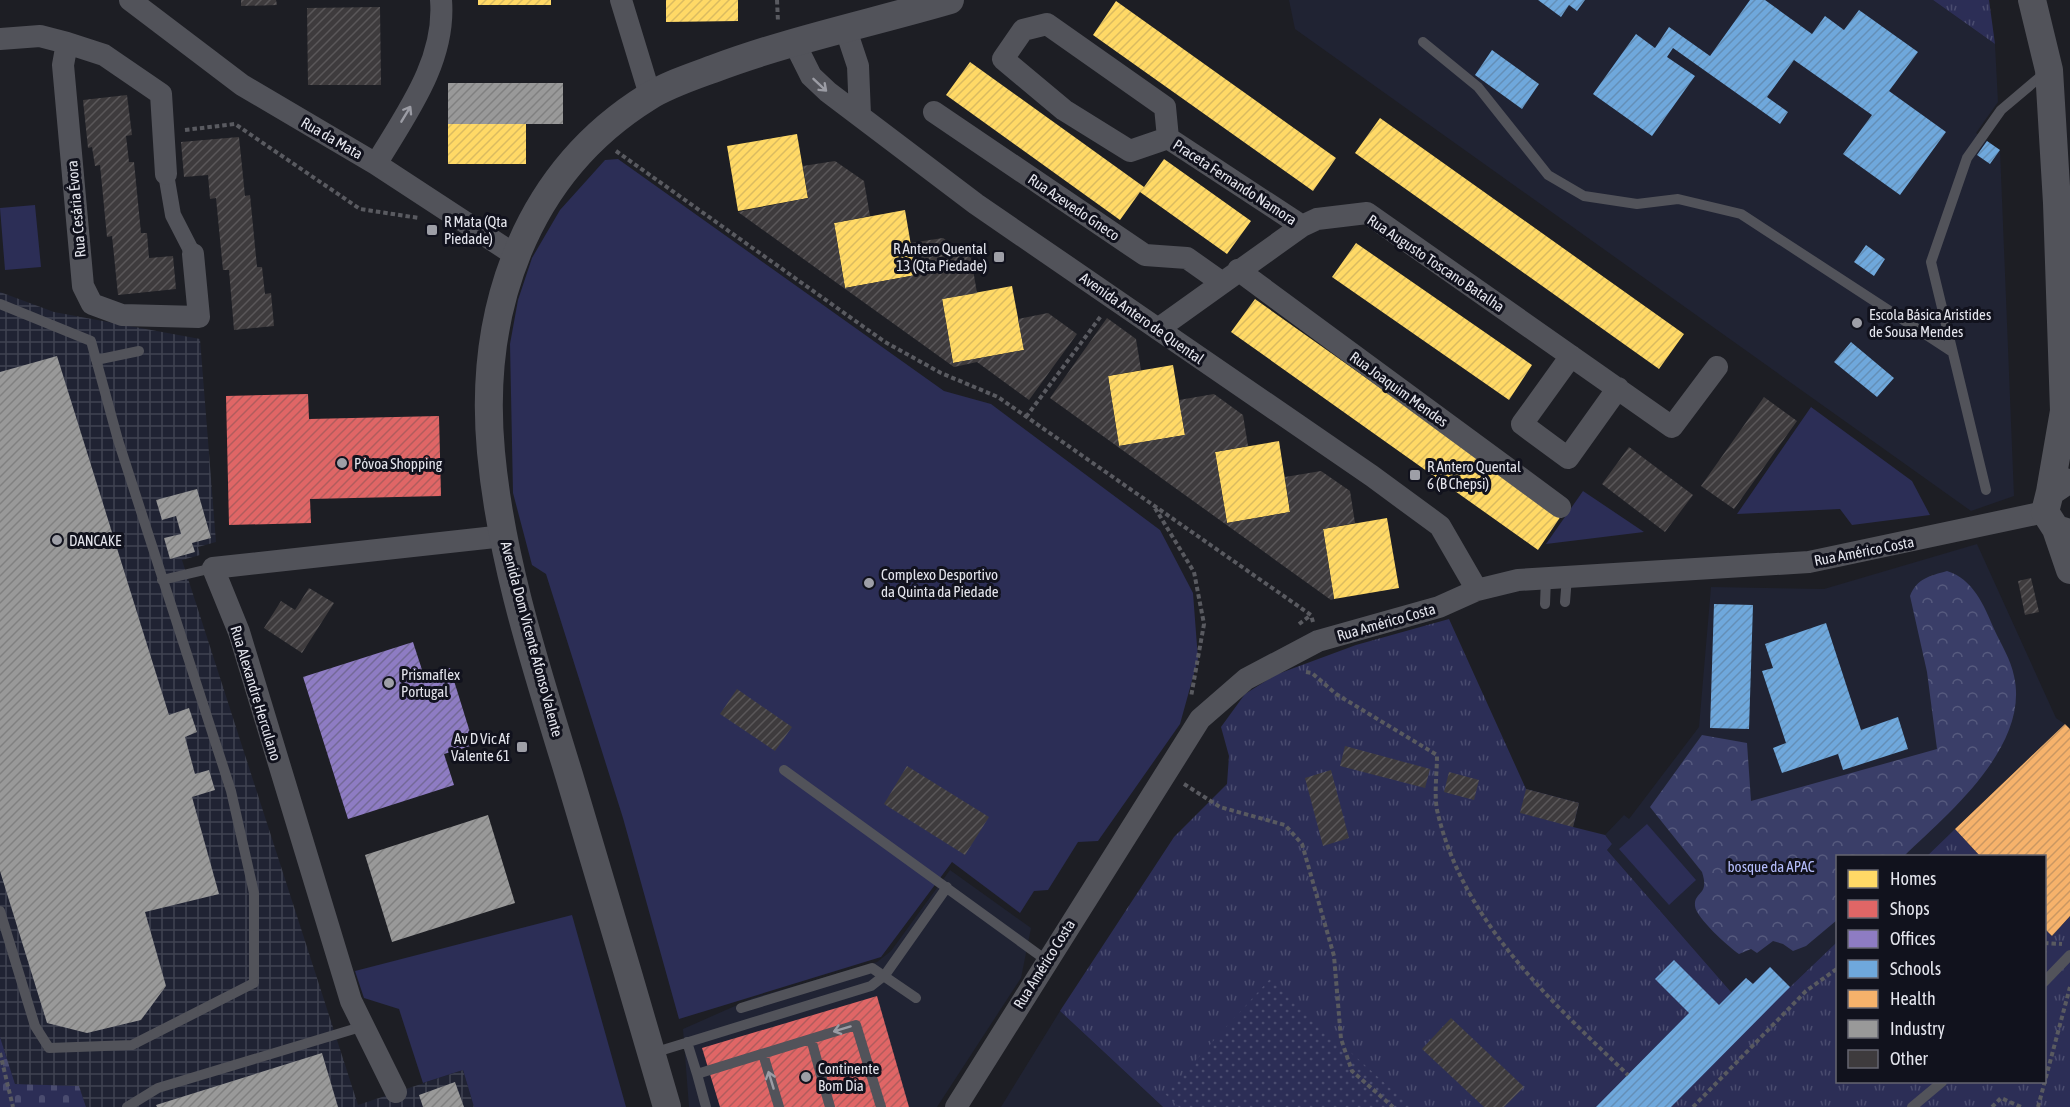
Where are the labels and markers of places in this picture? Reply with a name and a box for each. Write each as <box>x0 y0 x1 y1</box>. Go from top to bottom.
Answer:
place label: R Mata (Qta Piedade) <box>444 213 508 247</box>
marker: R Mata (Qta Piedade) <box>425 223 439 237</box>
place label: R Antero Quental 13 (Qta Piedade) <box>893 240 987 274</box>
marker: R Antero Quental 13 (Qta Piedade) <box>992 250 1006 264</box>
place label: Escola Básica Aristides de Sousa Mendes <box>1869 306 1991 340</box>
marker: Escola Básica Aristides de Sousa Mendes <box>1850 316 1864 330</box>
place label: Póvoa Shopping <box>354 455 443 472</box>
marker: Póvoa Shopping <box>335 456 349 470</box>
place label: R Antero Quental 6 (B Chepsi) <box>1427 458 1521 492</box>
marker: R Antero Quental 6 (B Chepsi) <box>1408 468 1422 482</box>
place label: DANCAKE <box>69 532 122 549</box>
marker: DANCAKE <box>50 533 64 547</box>
place label: Complexo Desportivo da Quinta da Piedade <box>881 566 999 600</box>
marker: Complexo Desportivo da Quinta da Piedade <box>862 576 876 590</box>
place label: Prismaflex Portugal <box>401 666 460 700</box>
marker: Prismaflex Portugal <box>382 676 396 690</box>
place label: Av D Vic Af Valente 61 <box>451 730 510 764</box>
marker: Av D Vic Af Valente 61 <box>515 740 529 754</box>
place label: Continente Bom Dia <box>818 1060 879 1094</box>
marker: Continente Bom Dia <box>799 1070 813 1084</box>

